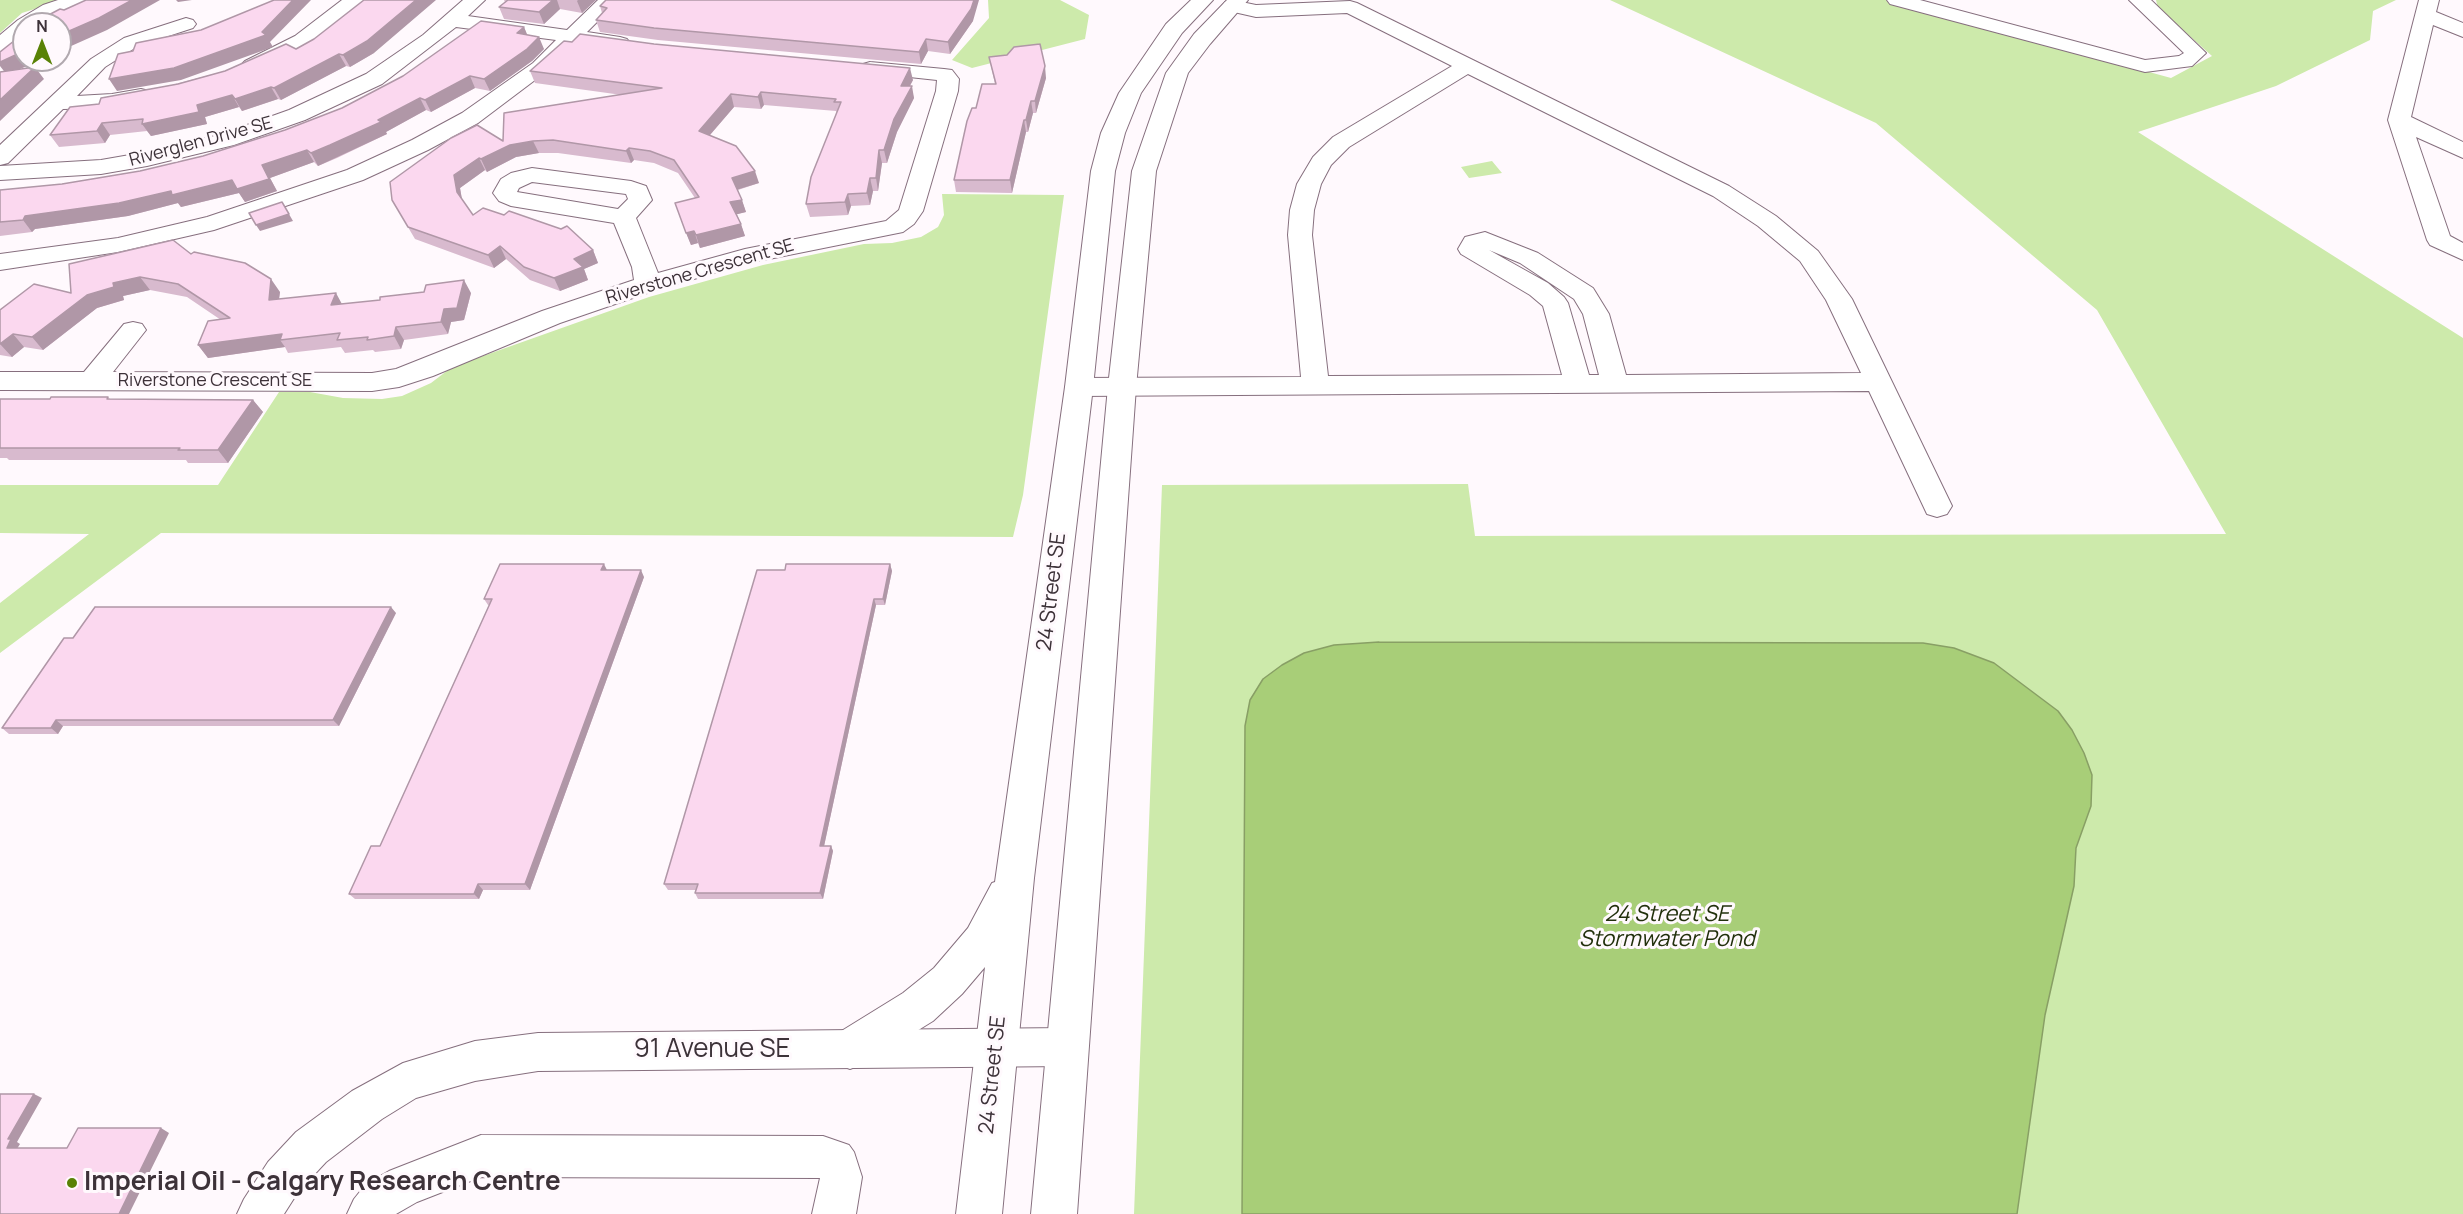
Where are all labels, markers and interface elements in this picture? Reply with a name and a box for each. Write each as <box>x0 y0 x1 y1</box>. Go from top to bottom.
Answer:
north arrow <box>12 12 72 72</box>
text: N <box>36 15 48 37</box>
street label: Riverglen Drive SE <box>127 112 275 172</box>
street label: Riverstone Crescent SE <box>603 235 797 309</box>
street label: Riverstone Crescent SE <box>118 370 312 392</box>
street label: 24 Street SE <box>1032 531 1072 653</box>
water label: 24 Street SE Stormwater Pond <box>1579 902 1755 954</box>
street label: 24 Street SE <box>974 1015 1012 1135</box>
street label: 91 Avenue SE <box>634 1034 790 1066</box>
place label: Imperial Oil - Calgary Research Centre <box>84 1167 561 1199</box>
marker: Imperial Oil - Calgary Research Centre <box>65 1176 79 1190</box>

